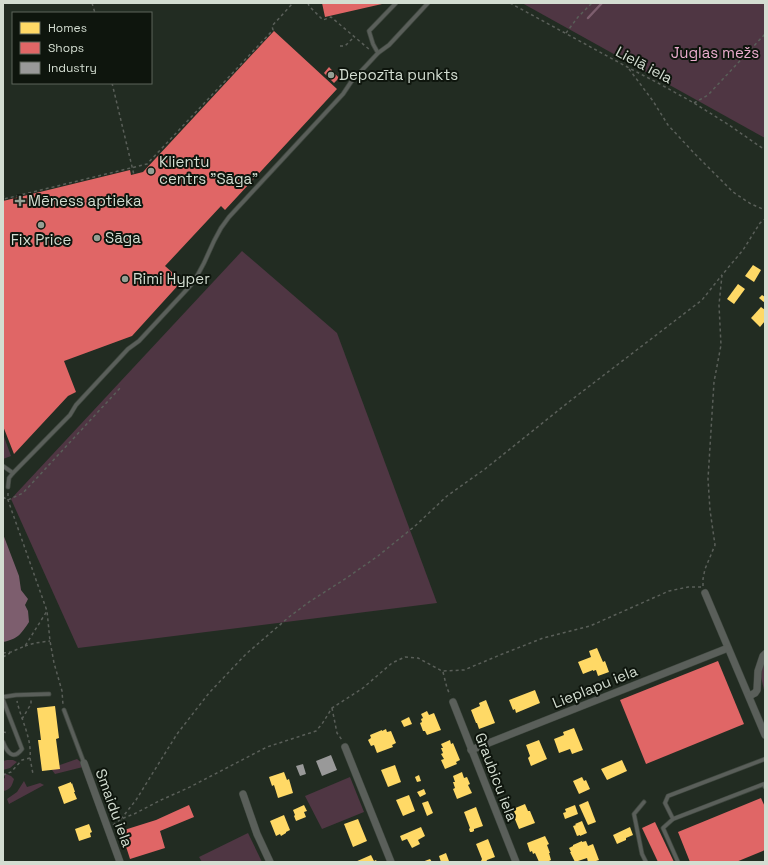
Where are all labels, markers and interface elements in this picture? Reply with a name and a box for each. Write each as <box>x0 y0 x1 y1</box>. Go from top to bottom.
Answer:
legend <box>12 12 152 84</box>
text: Homes <box>48 20 87 36</box>
text: Shops <box>48 40 84 56</box>
street label: Lielā iela <box>613 42 676 88</box>
park label: Juglas mežs <box>671 43 759 62</box>
text: Industry <box>48 60 97 76</box>
place label: Depozīta punkts <box>339 65 458 84</box>
marker: Depozīta punkts <box>326 70 336 80</box>
place label: Klientu centrs "Sāga" <box>159 152 258 188</box>
marker: Klientu centrs "Sāga" <box>146 166 156 176</box>
place label: Mēness aptieka <box>28 191 142 210</box>
marker: Mēness aptieka <box>15 196 25 206</box>
marker: Fix Price <box>36 220 46 230</box>
place label: Sāga <box>105 228 141 247</box>
place label: Fix Price <box>11 230 71 249</box>
marker: Sāga <box>92 233 102 243</box>
place label: Rimi Hyper <box>133 269 210 288</box>
marker: Rimi Hyper <box>120 274 130 284</box>
street label: Lieplapu iela <box>549 661 641 712</box>
street label: Graubicu iela <box>471 730 522 824</box>
street label: Smaidu iela <box>92 766 138 850</box>

